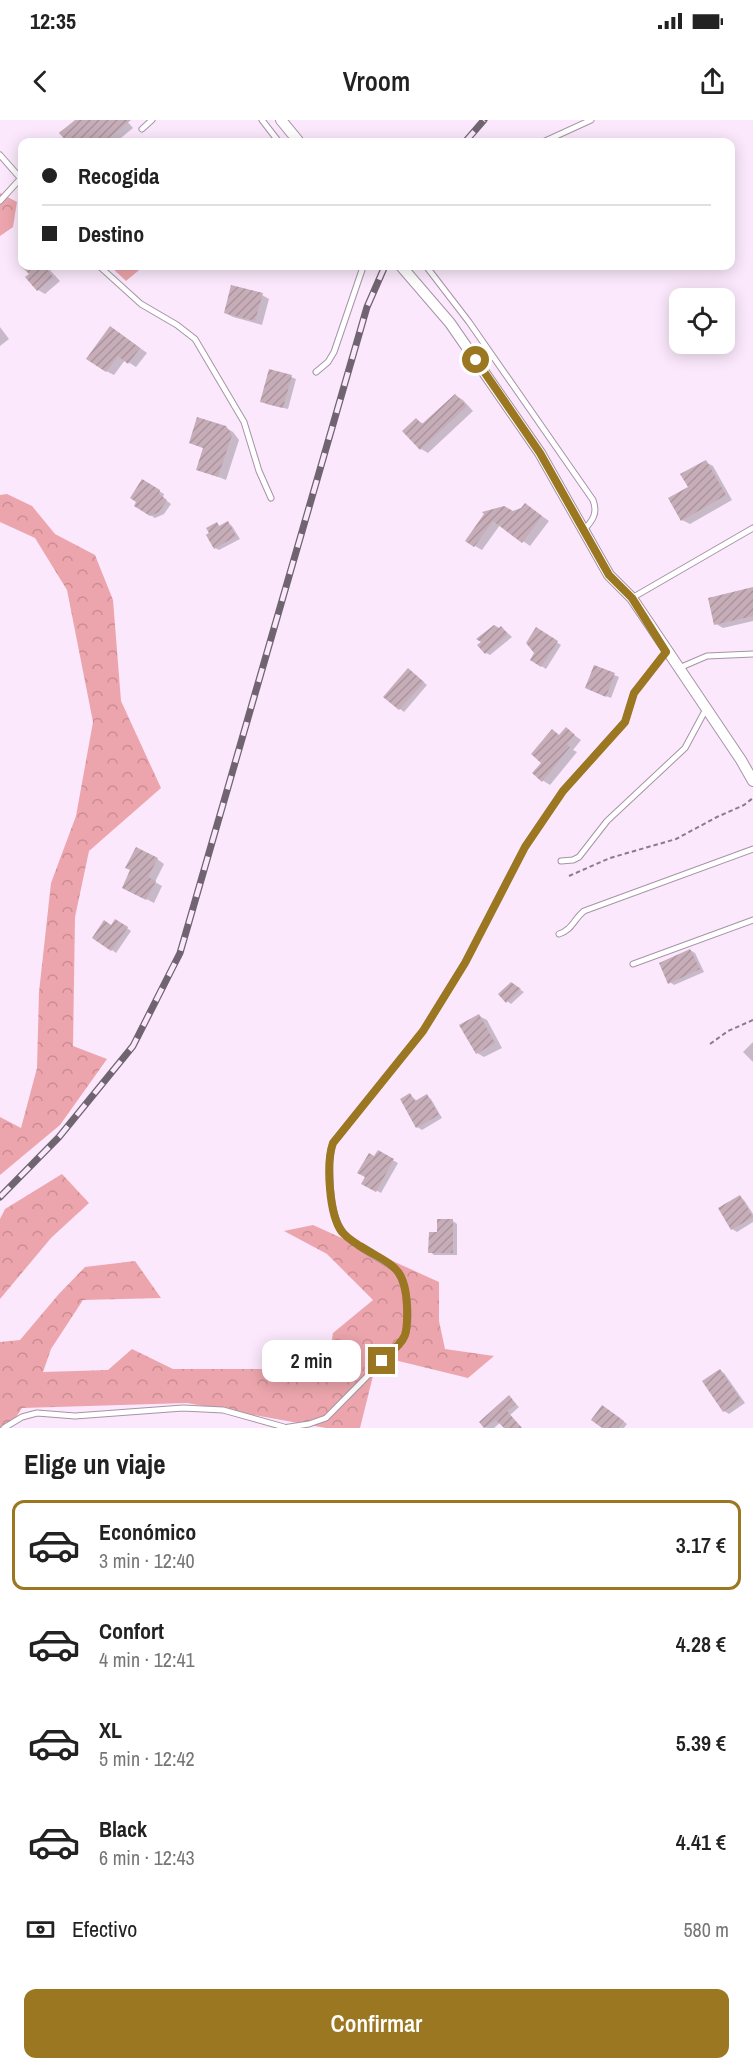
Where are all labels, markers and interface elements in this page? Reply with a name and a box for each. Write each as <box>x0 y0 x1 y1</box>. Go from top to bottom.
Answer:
text: 12:35 <box>30 6 76 36</box>
text: Vroom <box>343 63 410 99</box>
icon: back <box>24 65 57 98</box>
icon: share <box>696 65 729 98</box>
text: Recogida <box>78 161 159 191</box>
text: Destino <box>78 219 144 249</box>
map controls <box>669 288 735 354</box>
button: locate <box>669 288 735 354</box>
route start <box>462 346 489 373</box>
callout: 2 min <box>262 1340 361 1382</box>
text: 2 min <box>290 1347 333 1374</box>
route end <box>368 1347 395 1374</box>
text: Elige un viaje <box>24 1446 166 1482</box>
text: Económico <box>99 1517 196 1547</box>
icon: car <box>27 1518 81 1572</box>
text: 3.17 € <box>676 1530 726 1560</box>
text: 3 min · 12:40 <box>99 1547 195 1574</box>
text: Confort <box>99 1616 164 1646</box>
icon: car <box>27 1617 81 1671</box>
text: 4.28 € <box>676 1629 726 1659</box>
text: 4 min · 12:41 <box>99 1646 195 1673</box>
text: XL <box>99 1715 122 1745</box>
icon: car <box>27 1716 81 1770</box>
text: 5.39 € <box>676 1728 726 1758</box>
text: 5 min · 12:42 <box>99 1745 195 1772</box>
text: Black <box>99 1814 147 1844</box>
icon: car <box>27 1815 81 1869</box>
text: 4.41 € <box>676 1827 726 1857</box>
text: 6 min · 12:43 <box>99 1844 195 1871</box>
icon: cash <box>24 1913 57 1946</box>
text: Efectivo <box>72 1914 137 1944</box>
text: 580 m <box>683 1916 729 1943</box>
button: Confirmar <box>24 1989 729 2058</box>

